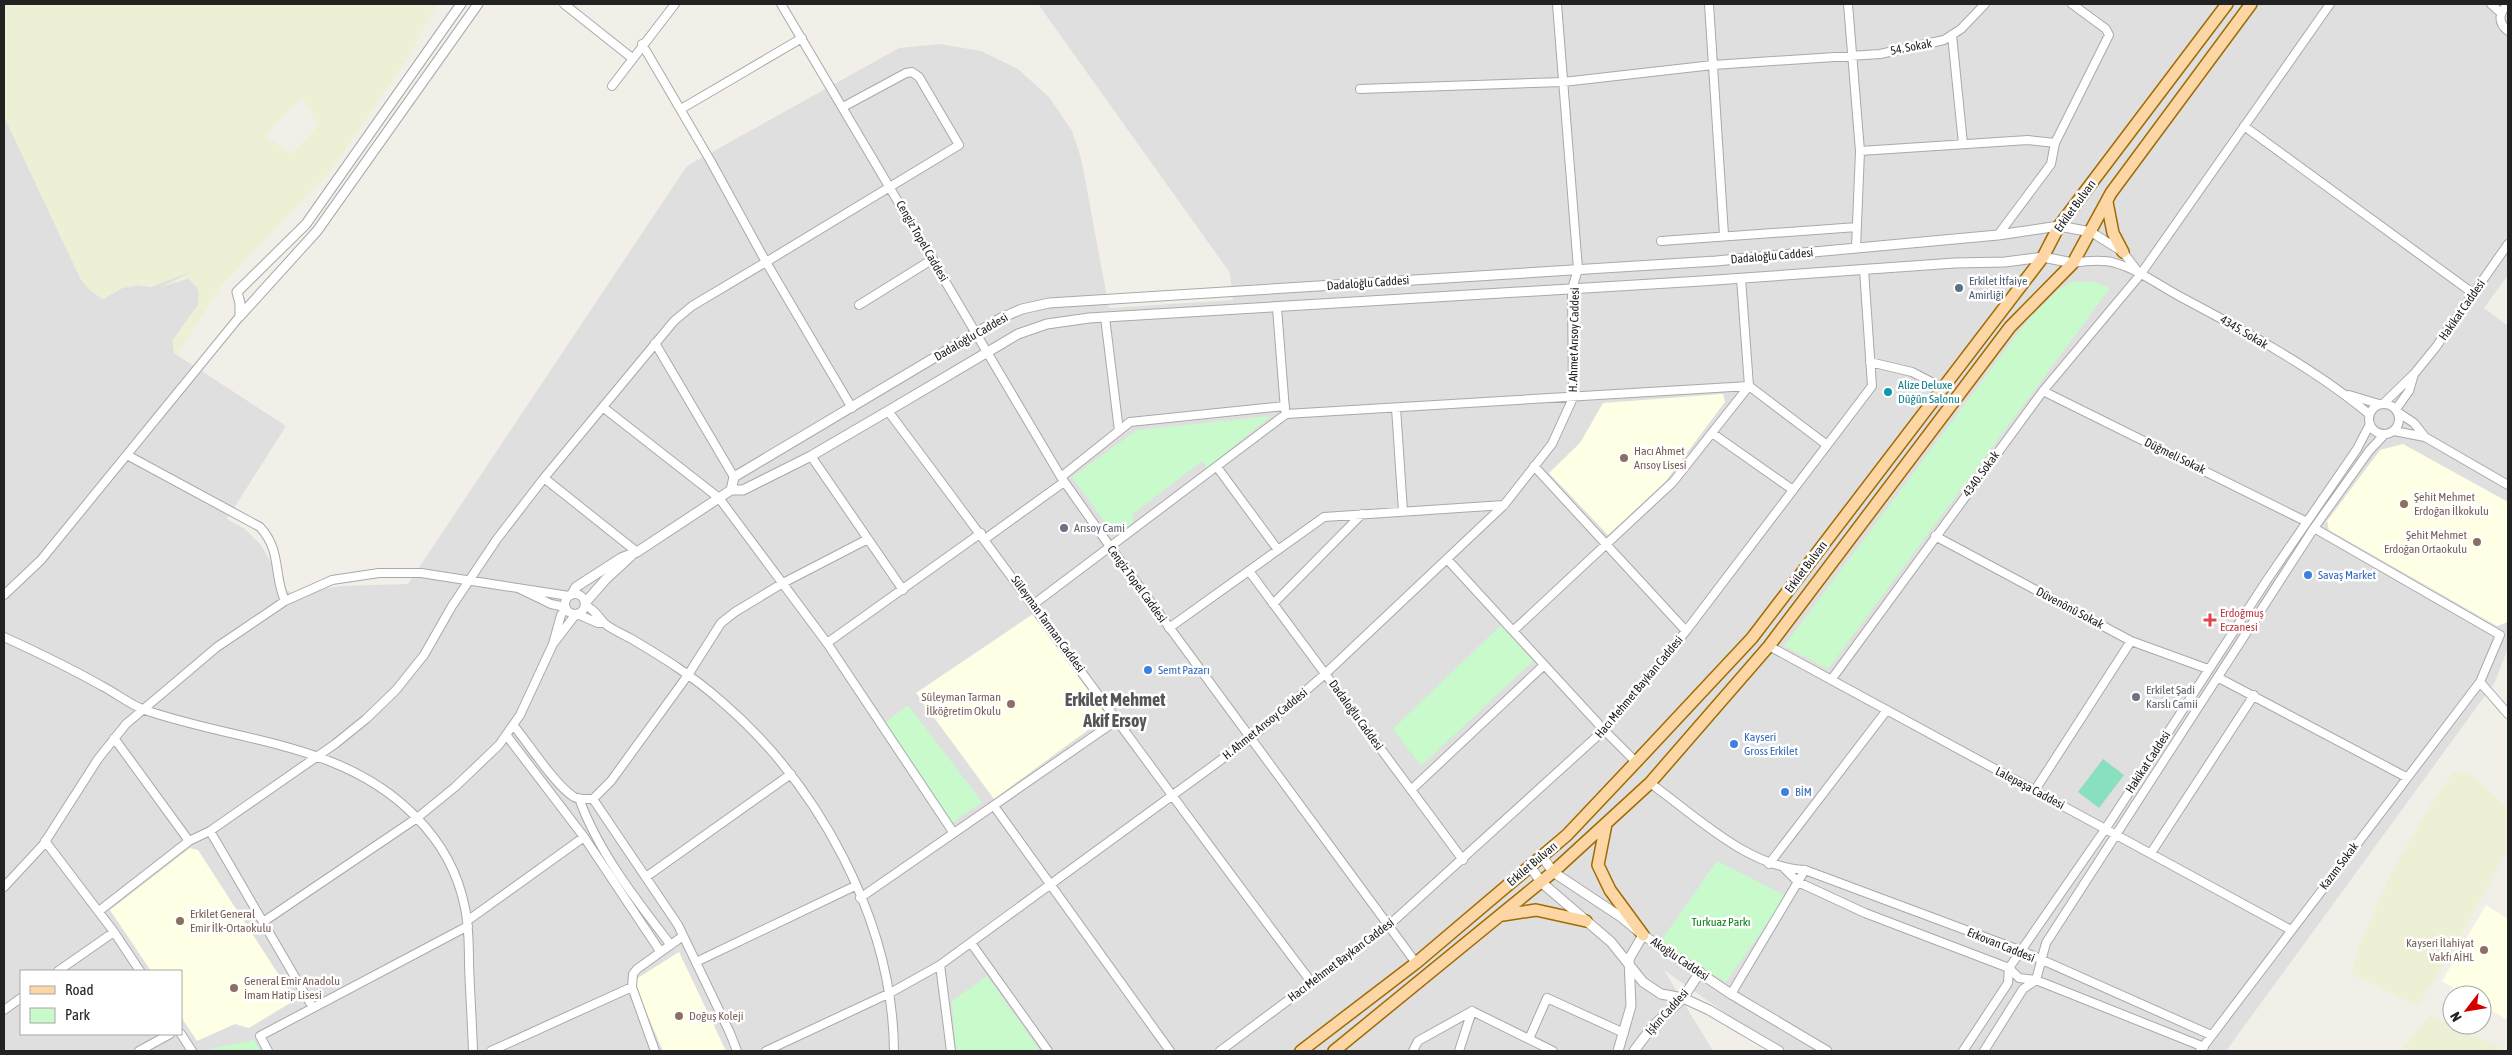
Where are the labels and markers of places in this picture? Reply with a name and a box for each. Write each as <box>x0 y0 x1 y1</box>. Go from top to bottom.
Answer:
place label: Erkilet İtfaiye Amirliği <box>1969 274 2027 302</box>
marker: Erkilet İtfaiye Amirliği <box>1953 282 1965 294</box>
place label: Alize Deluxe Düğün Salonu <box>1898 378 1960 406</box>
marker: Alize Deluxe Düğün Salonu <box>1882 386 1894 398</box>
place label: Hacı Ahmet Arısoy Lisesi <box>1634 444 1687 472</box>
marker: Hacı Ahmet Arısoy Lisesi <box>1618 452 1630 464</box>
place label: Şehit Mehmet Erdoğan İlkokulu <box>2414 490 2489 518</box>
marker: Şehit Mehmet Erdoğan İlkokulu <box>2398 498 2410 510</box>
place label: Arısoy Cami <box>1074 521 1125 535</box>
marker: Arısoy Cami <box>1058 522 1070 534</box>
place label: Şehit Mehmet Erdoğan Ortaokulu <box>2384 528 2468 556</box>
marker: Şehit Mehmet Erdoğan Ortaokulu <box>2471 536 2483 548</box>
place label: Savaş Market <box>2318 568 2377 582</box>
marker: Savaş Market <box>2302 569 2314 581</box>
place label: Erdoğmuş Eczanesi <box>2220 606 2264 634</box>
marker: Erdoğmuş Eczanesi <box>2204 614 2216 626</box>
place label: Semt Pazarı <box>1158 663 1210 677</box>
marker: Semt Pazarı <box>1142 664 1154 676</box>
place label: Erkilet Şadi Karslı Camii <box>2146 683 2198 711</box>
place label: Süleyman Tarman İlköğretim Okulu <box>922 690 1001 718</box>
marker: Erkilet Şadi Karslı Camii <box>2130 691 2142 703</box>
marker: Süleyman Tarman İlköğretim Okulu <box>1005 698 1017 710</box>
place label: Kayseri Gross Erkilet <box>1744 730 1798 758</box>
marker: Kayseri Gross Erkilet <box>1728 738 1740 750</box>
place label: BİM <box>1795 785 1812 799</box>
marker: BİM <box>1779 786 1791 798</box>
place label: Erkilet General Emir İlk-Ortaokulu <box>190 907 272 935</box>
marker: Erkilet General Emir İlk-Ortaokulu <box>174 915 186 927</box>
place label: Kayseri İlahiyat Vakfı AİHL <box>2406 936 2475 964</box>
marker: Kayseri İlahiyat Vakfı AİHL <box>2478 944 2490 956</box>
place label: General Emir Anadolu İmam Hatip Lisesi <box>244 974 340 1002</box>
marker: General Emir Anadolu İmam Hatip Lisesi <box>228 982 240 994</box>
place label: Doğuş Koleji <box>689 1009 744 1023</box>
marker: Doğuş Koleji <box>673 1010 685 1022</box>

